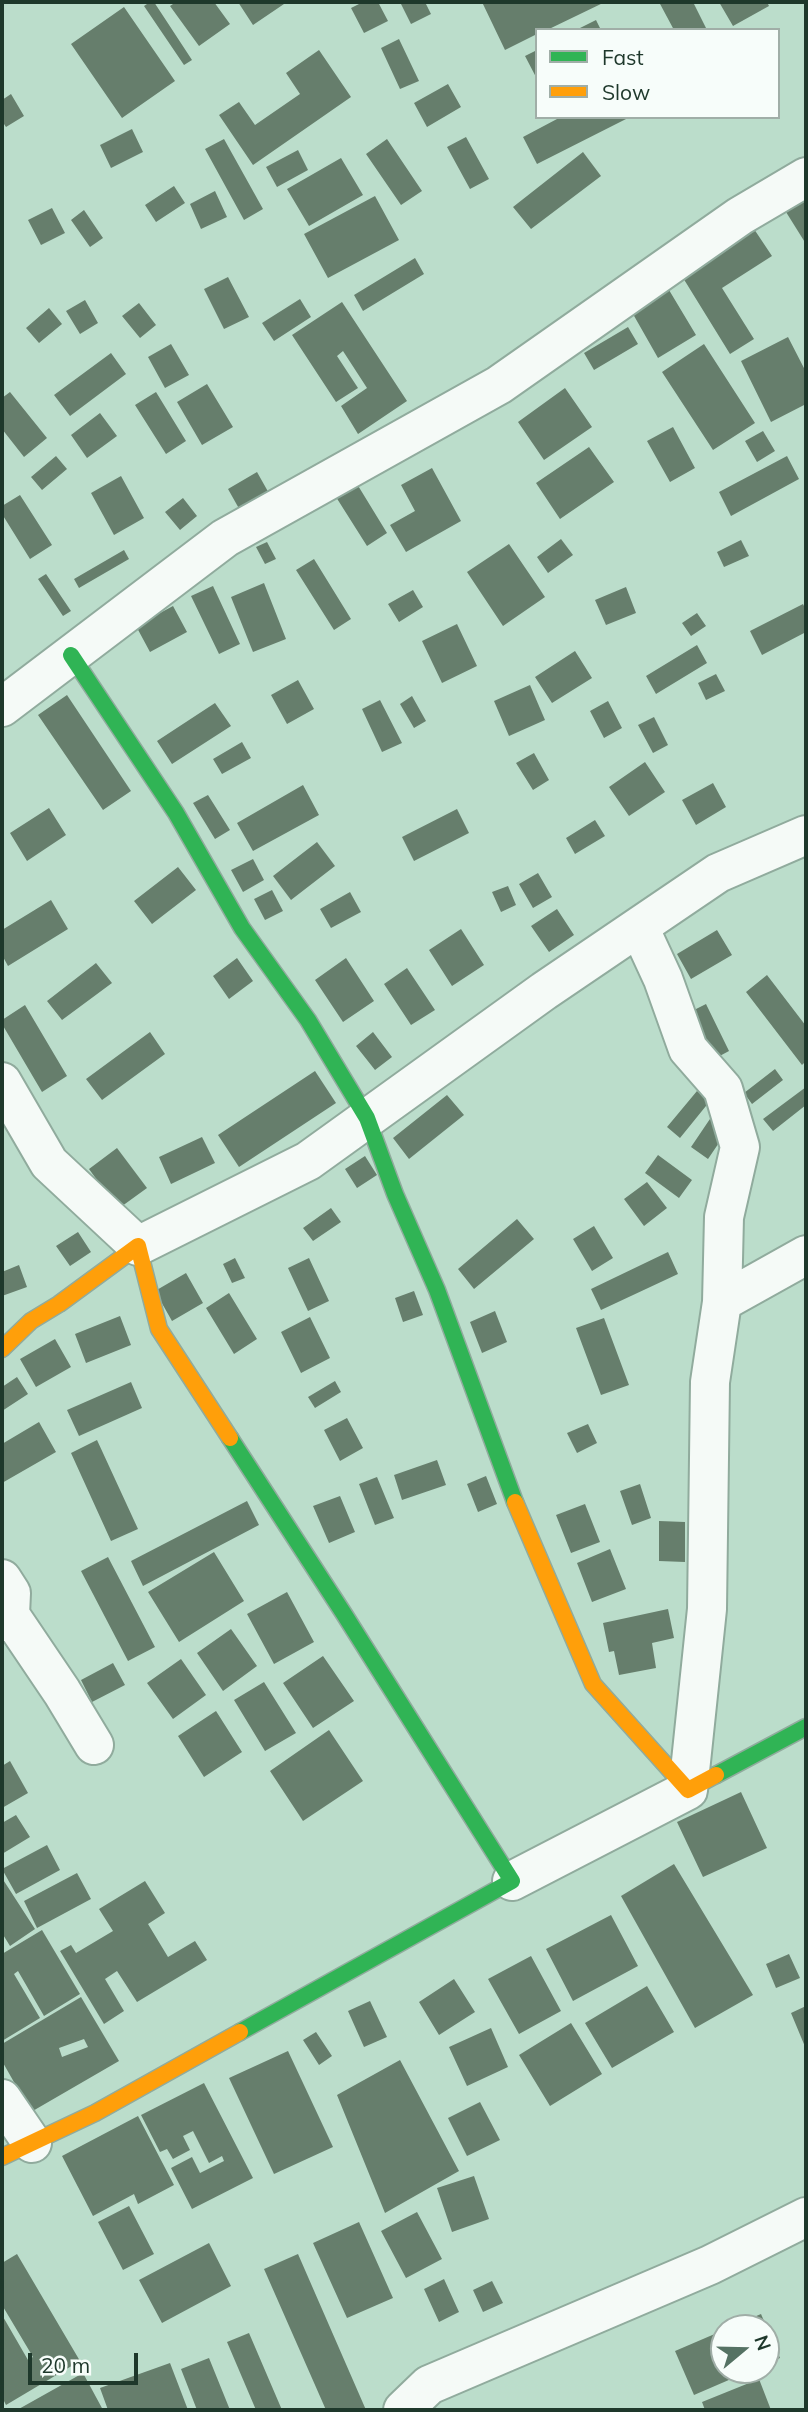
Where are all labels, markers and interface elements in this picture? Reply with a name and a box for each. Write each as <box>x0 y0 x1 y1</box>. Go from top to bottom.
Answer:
legend <box>535 28 780 119</box>
text: Fast <box>602 44 644 70</box>
text: Slow <box>602 79 650 105</box>
north arrow <box>710 2314 780 2384</box>
text: N <box>749 2332 777 2354</box>
scale bar <box>32 2338 142 2382</box>
text: 20 m <box>41 2352 90 2378</box>

